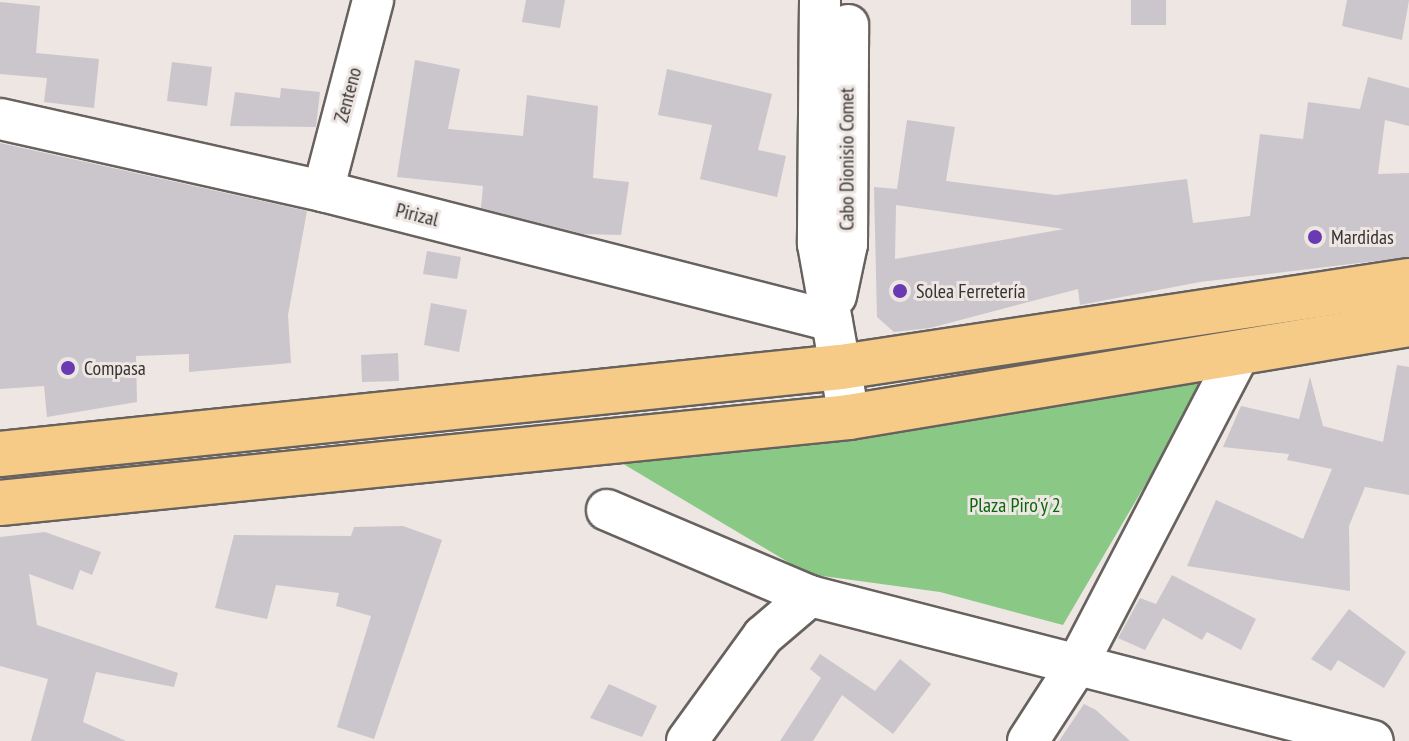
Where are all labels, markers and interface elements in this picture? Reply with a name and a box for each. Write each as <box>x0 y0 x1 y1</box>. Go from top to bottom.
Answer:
street label: Zenteno <box>329 65 367 125</box>
street label: Cabo Dionisio Comet <box>835 87 859 231</box>
street label: Pirizal <box>393 198 441 232</box>
place label: Mardidas <box>1331 225 1394 249</box>
marker: Mardidas <box>1306 228 1324 246</box>
place label: Solea Ferretería <box>916 279 1026 303</box>
marker: Solea Ferretería <box>891 282 909 300</box>
place label: Compasa <box>84 356 146 380</box>
marker: Compasa <box>59 359 77 377</box>
park label: Plaza Piro'ý 2 <box>969 493 1061 517</box>

